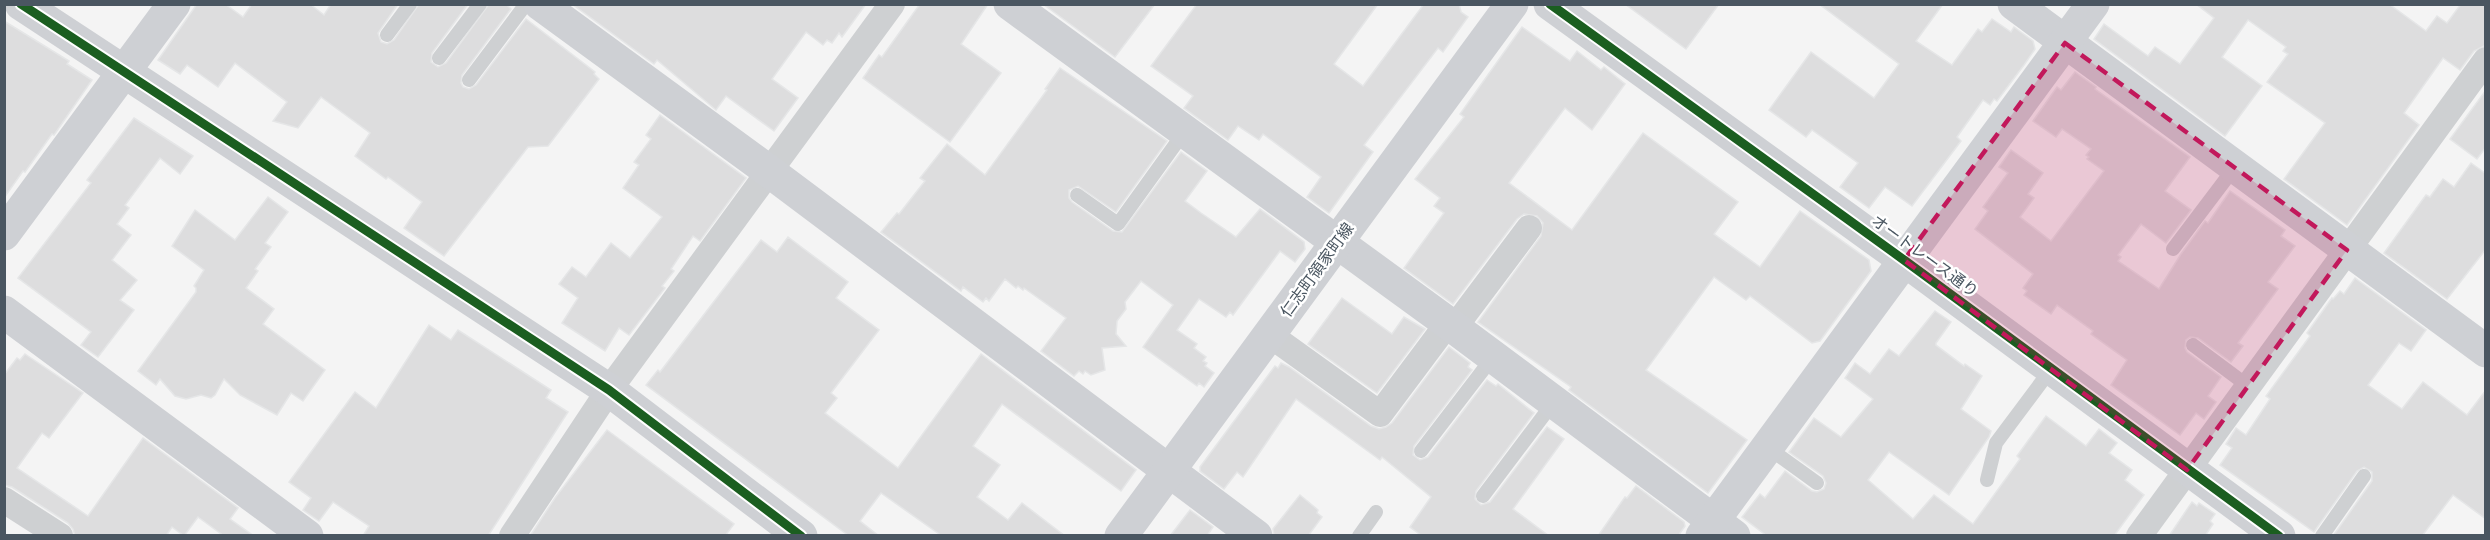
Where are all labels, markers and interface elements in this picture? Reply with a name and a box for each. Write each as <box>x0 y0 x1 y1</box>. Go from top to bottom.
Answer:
street label: オートレース通り <box>1867 209 1983 303</box>
street label: 仁志町領家町線 <box>1275 218 1359 322</box>

